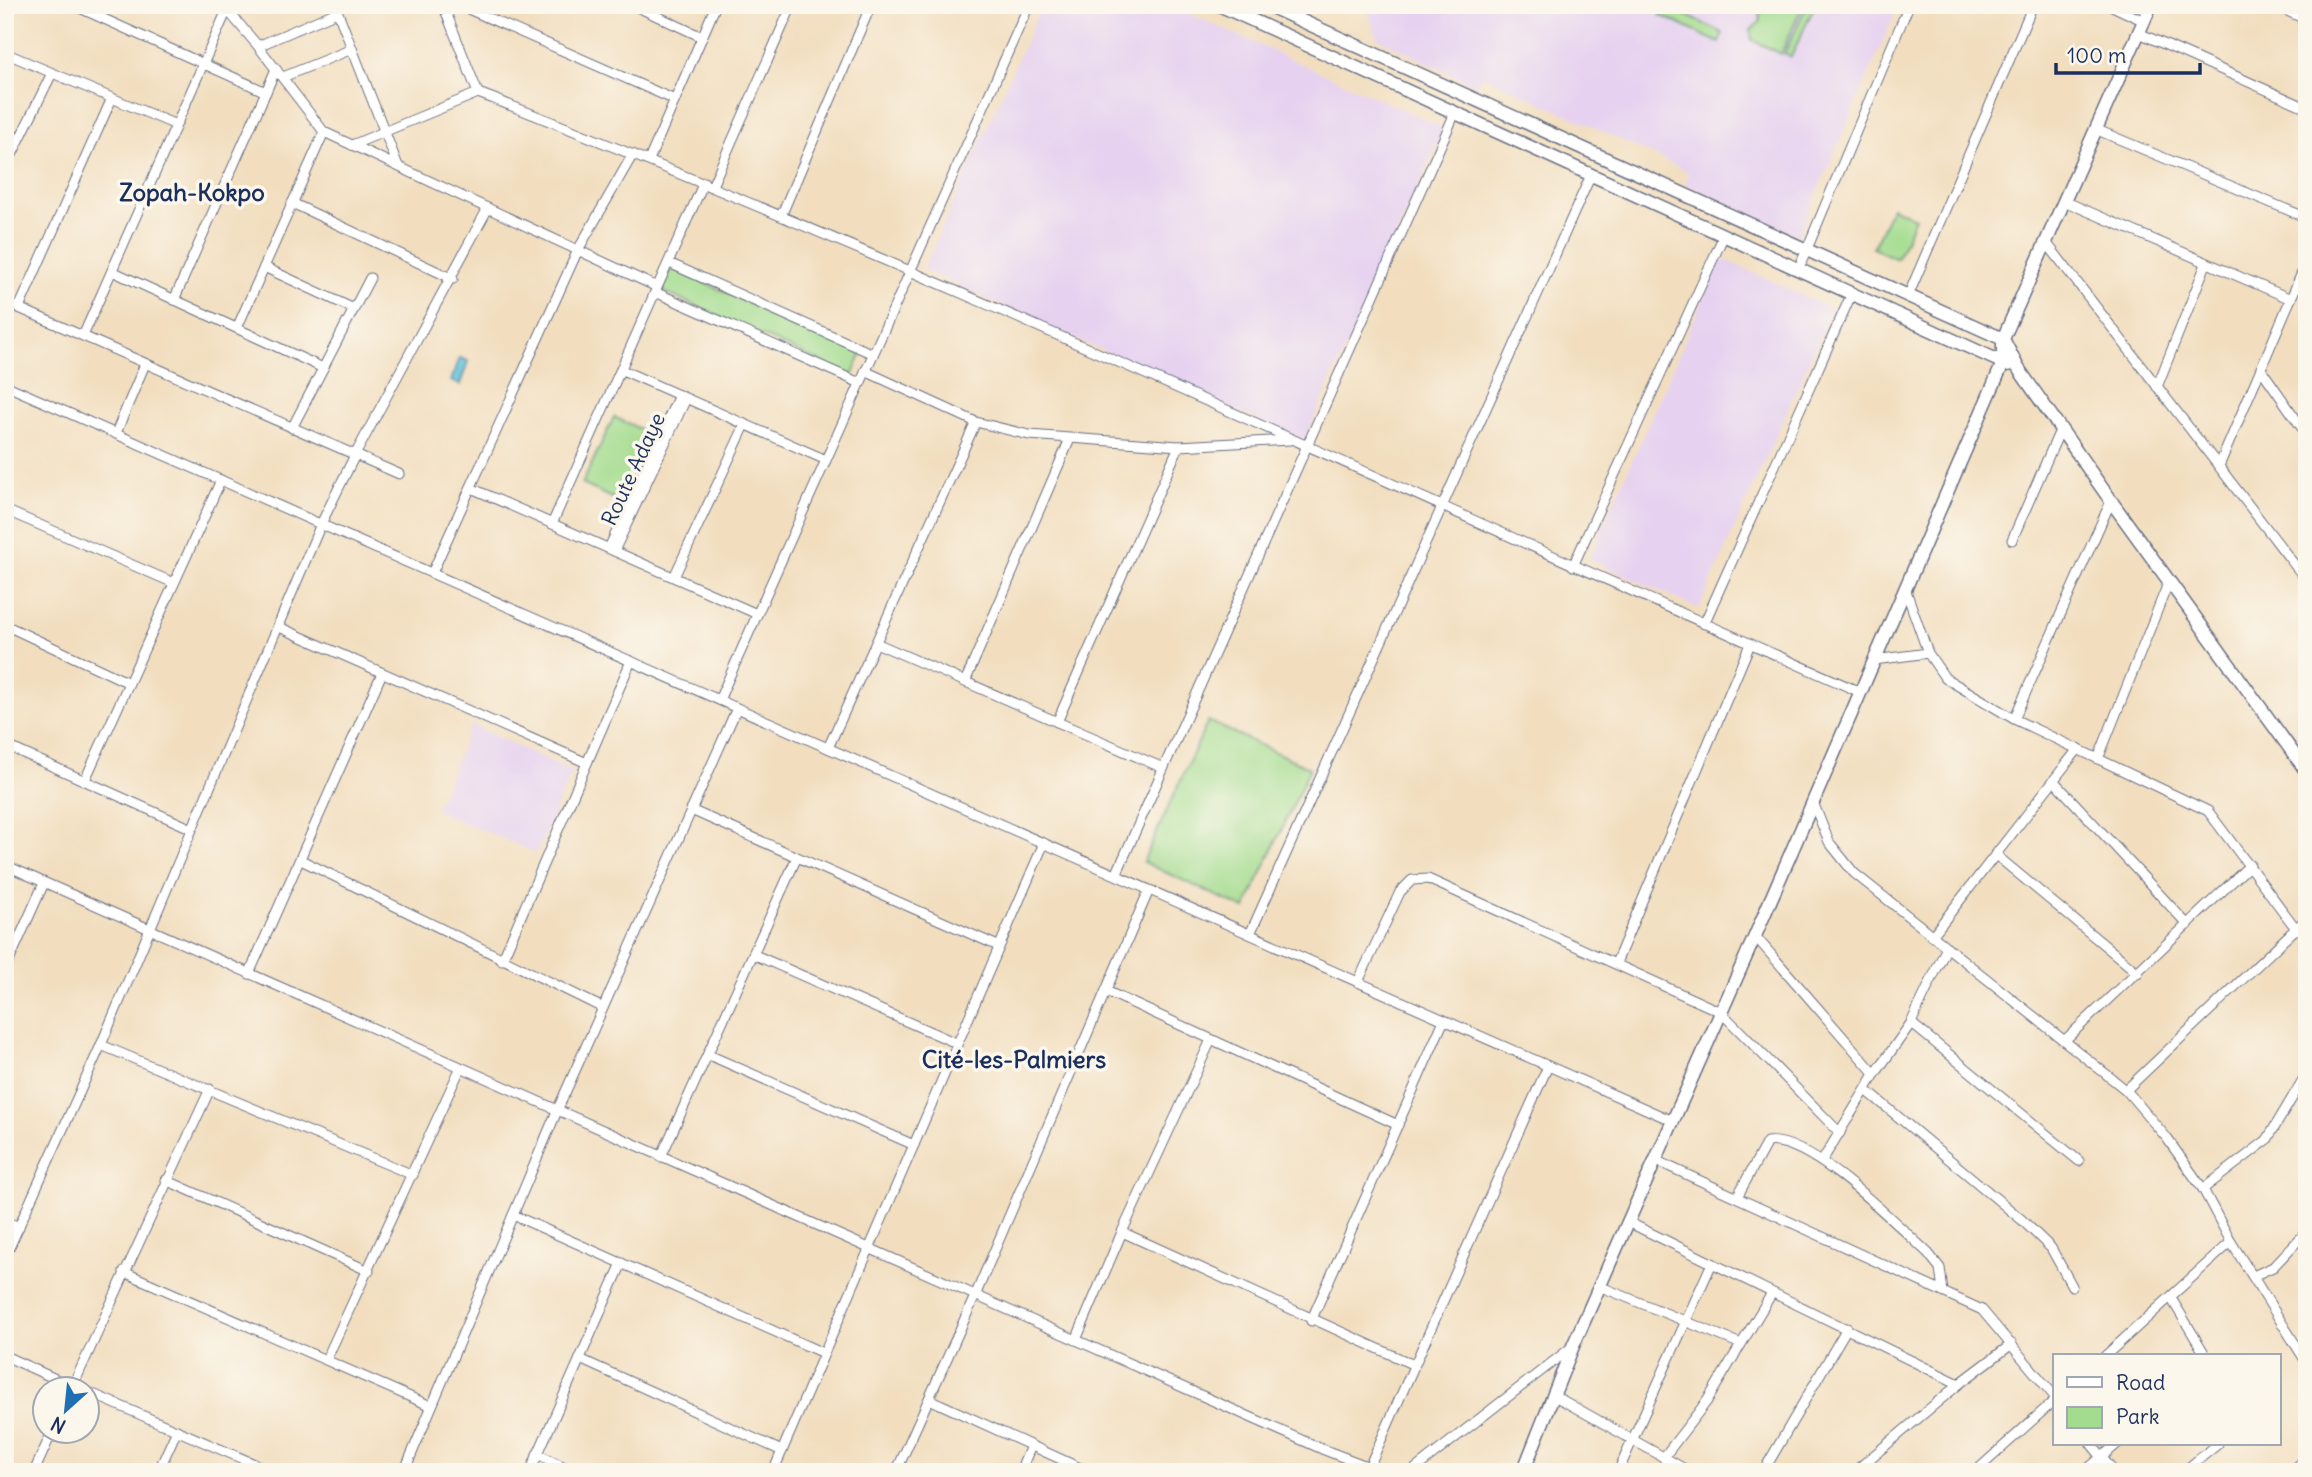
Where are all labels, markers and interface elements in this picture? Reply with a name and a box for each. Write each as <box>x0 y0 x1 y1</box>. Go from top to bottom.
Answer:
scale bar <box>2056 32 2200 76</box>
text: 100 m <box>2067 42 2126 69</box>
district label: Zopah-Kokpo <box>119 177 265 207</box>
street label: Route Adaye <box>595 408 671 530</box>
district label: Cité-les-Palmiers <box>922 1044 1106 1074</box>
legend <box>2053 1354 2280 1446</box>
text: Road <box>2116 1369 2165 1396</box>
north arrow <box>32 1376 102 1446</box>
text: Park <box>2116 1403 2159 1430</box>
text: N <box>47 1411 70 1439</box>

